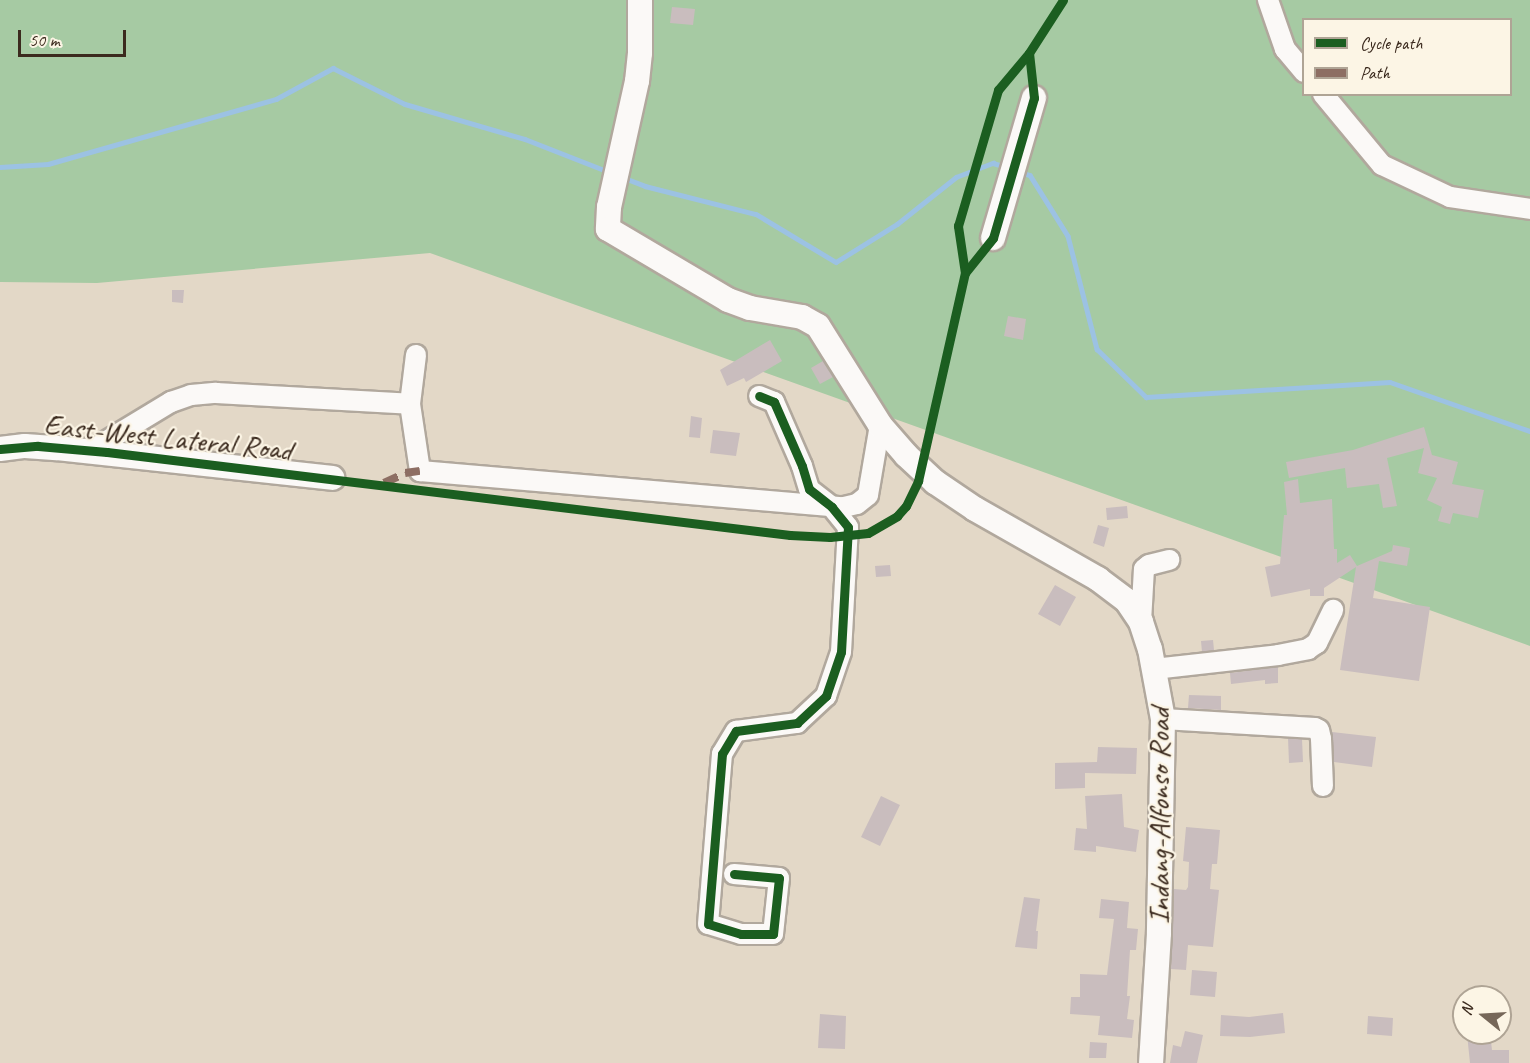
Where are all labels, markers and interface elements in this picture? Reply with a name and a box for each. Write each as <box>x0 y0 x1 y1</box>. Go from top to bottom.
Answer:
scale bar <box>21 18 129 56</box>
legend <box>1302 18 1512 96</box>
text: 50 m <box>29 29 60 51</box>
text: Cycle path <box>1360 32 1422 54</box>
text: Path <box>1360 62 1390 84</box>
street label: East-West Lateral Road <box>42 406 294 468</box>
street label: Indang-Alfonso Road <box>1141 708 1177 924</box>
north arrow <box>1452 985 1512 1045</box>
text: N <box>1456 1002 1478 1018</box>

